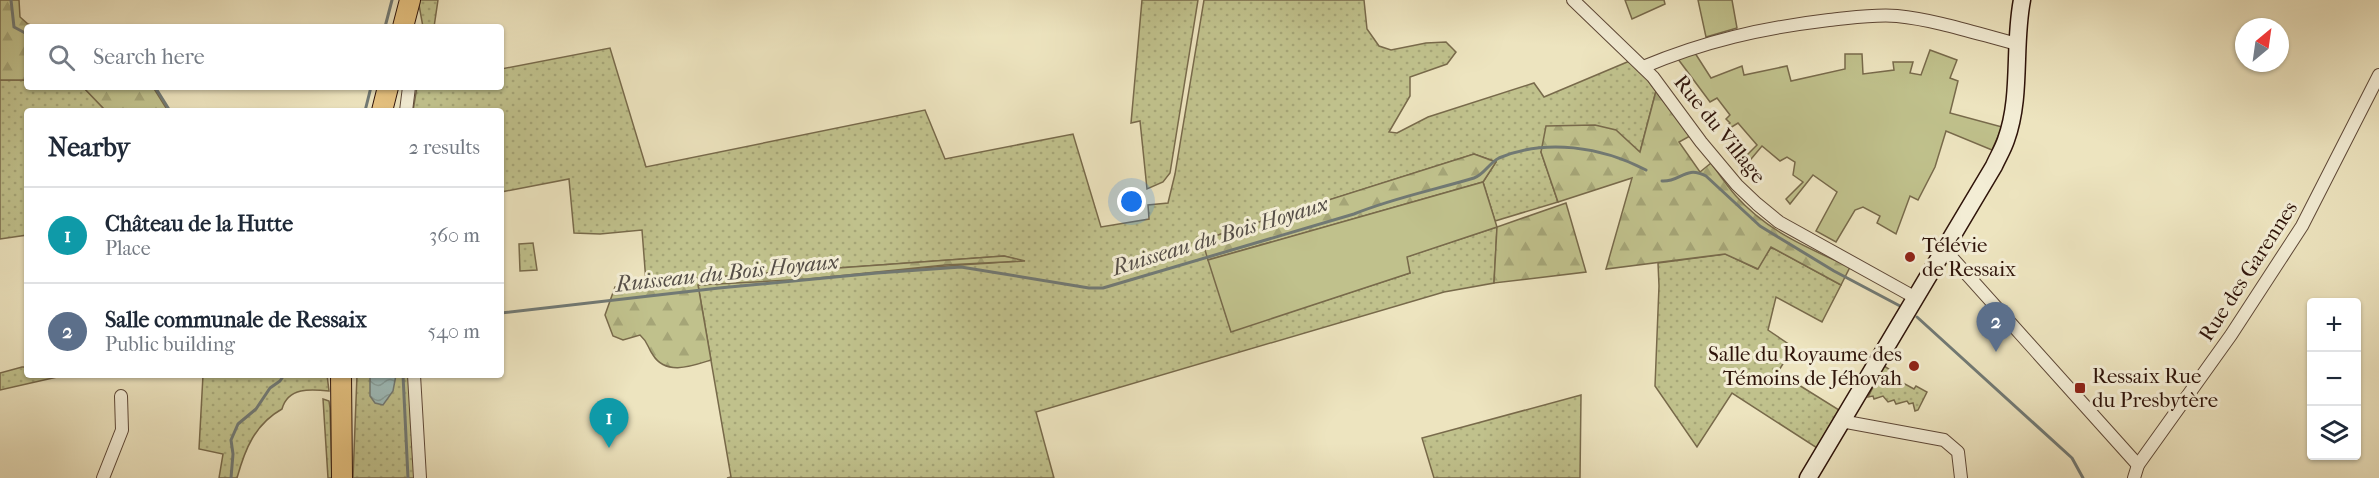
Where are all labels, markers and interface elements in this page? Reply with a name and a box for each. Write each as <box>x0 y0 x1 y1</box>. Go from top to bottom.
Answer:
north arrow <box>2235 18 2289 72</box>
search box <box>24 24 504 90</box>
icon: search <box>45 41 78 74</box>
text: Search here <box>93 44 205 70</box>
street label: Rue du Village <box>1669 70 1771 188</box>
text: Nearby <box>48 132 130 163</box>
text: 2 results <box>409 136 480 159</box>
your location <box>1117 187 1146 216</box>
water label: Ruisseau du Bois Hoyaux <box>1107 190 1332 282</box>
street label: Rue des Garennes <box>2194 196 2302 345</box>
text: Château de la Hutte <box>105 211 293 237</box>
text: 1 <box>64 224 71 247</box>
text: 360 m <box>429 224 480 247</box>
place label: Télévie de Ressaix <box>1922 233 2016 281</box>
text: Place <box>105 237 151 260</box>
water label: Ruisseau du Bois Hoyaux <box>612 248 841 298</box>
marker: Télévie de Ressaix <box>1903 250 1917 264</box>
map controls <box>2307 298 2361 460</box>
button: + <box>2307 298 2361 352</box>
pin: 2 <box>1976 302 2016 352</box>
text: Salle communale de Ressaix <box>105 307 367 333</box>
text: 2 <box>62 320 73 343</box>
text: 540 m <box>428 320 480 343</box>
text: Public building <box>105 333 235 356</box>
place label: Salle du Royaume des Témoins de Jéhovah <box>1708 342 1902 390</box>
button: − <box>2307 352 2361 406</box>
marker: Salle du Royaume des Témoins de Jéhovah <box>1907 359 1921 373</box>
place label: Ressaix Rue du Presbytère <box>2092 364 2218 412</box>
marker: Ressaix Rue du Presbytère <box>2073 381 2087 395</box>
pin: 1 <box>590 398 628 448</box>
button: layers <box>2307 406 2361 460</box>

